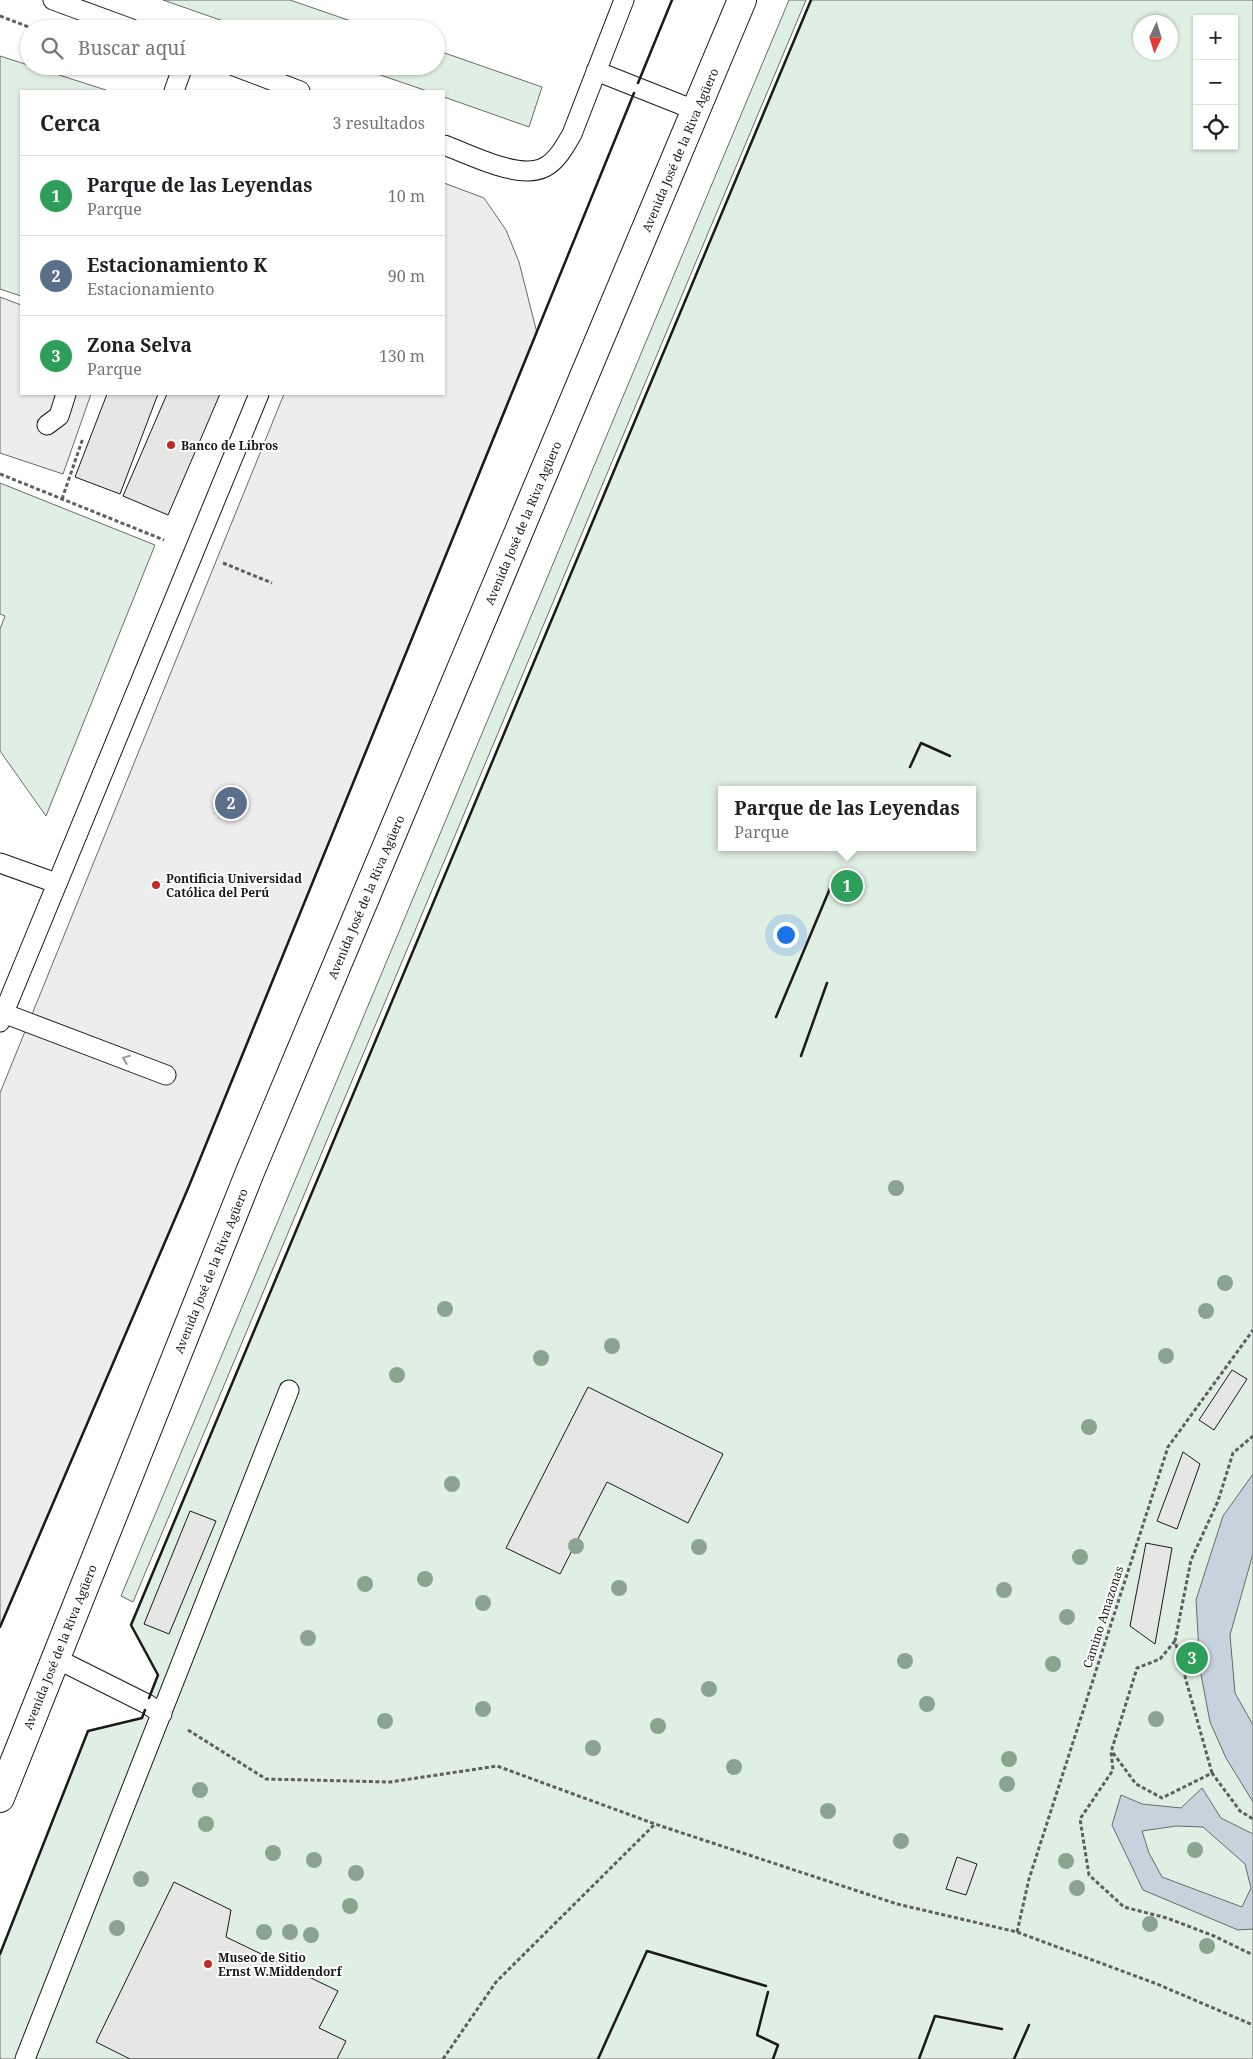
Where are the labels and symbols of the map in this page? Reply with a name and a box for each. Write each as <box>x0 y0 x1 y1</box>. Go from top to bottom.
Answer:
north arrow <box>1133 15 1178 60</box>
street label: Avenida José de la Riva Agüero <box>638 65 722 235</box>
place label: Banco de Libros <box>181 437 278 454</box>
street label: Avenida José de la Riva Agüero <box>481 438 565 608</box>
marker: Banco de Libros <box>165 439 177 451</box>
pin: 2 <box>215 784 247 822</box>
street label: Avenida José de la Riva Agüero <box>324 812 408 982</box>
pin: 1 <box>831 867 863 905</box>
place label: Pontificia Universidad Católica del Perú <box>166 870 302 901</box>
marker: Pontificia Universidad Católica del Perú <box>150 879 162 891</box>
your location <box>773 922 799 948</box>
one-way arrow <box>122 1055 131 1066</box>
street label: Avenida José de la Riva Agüero <box>170 1186 252 1356</box>
street label: Avenida José de la Riva Agüero <box>19 1562 101 1732</box>
street label: Camino Amazonas <box>1078 1564 1128 1670</box>
pin: 3 <box>1176 1639 1208 1677</box>
place label: Museo de Sitio Ernst W.Middendorf <box>218 1949 343 1980</box>
marker: Museo de Sitio Ernst W.Middendorf <box>202 1958 214 1970</box>

